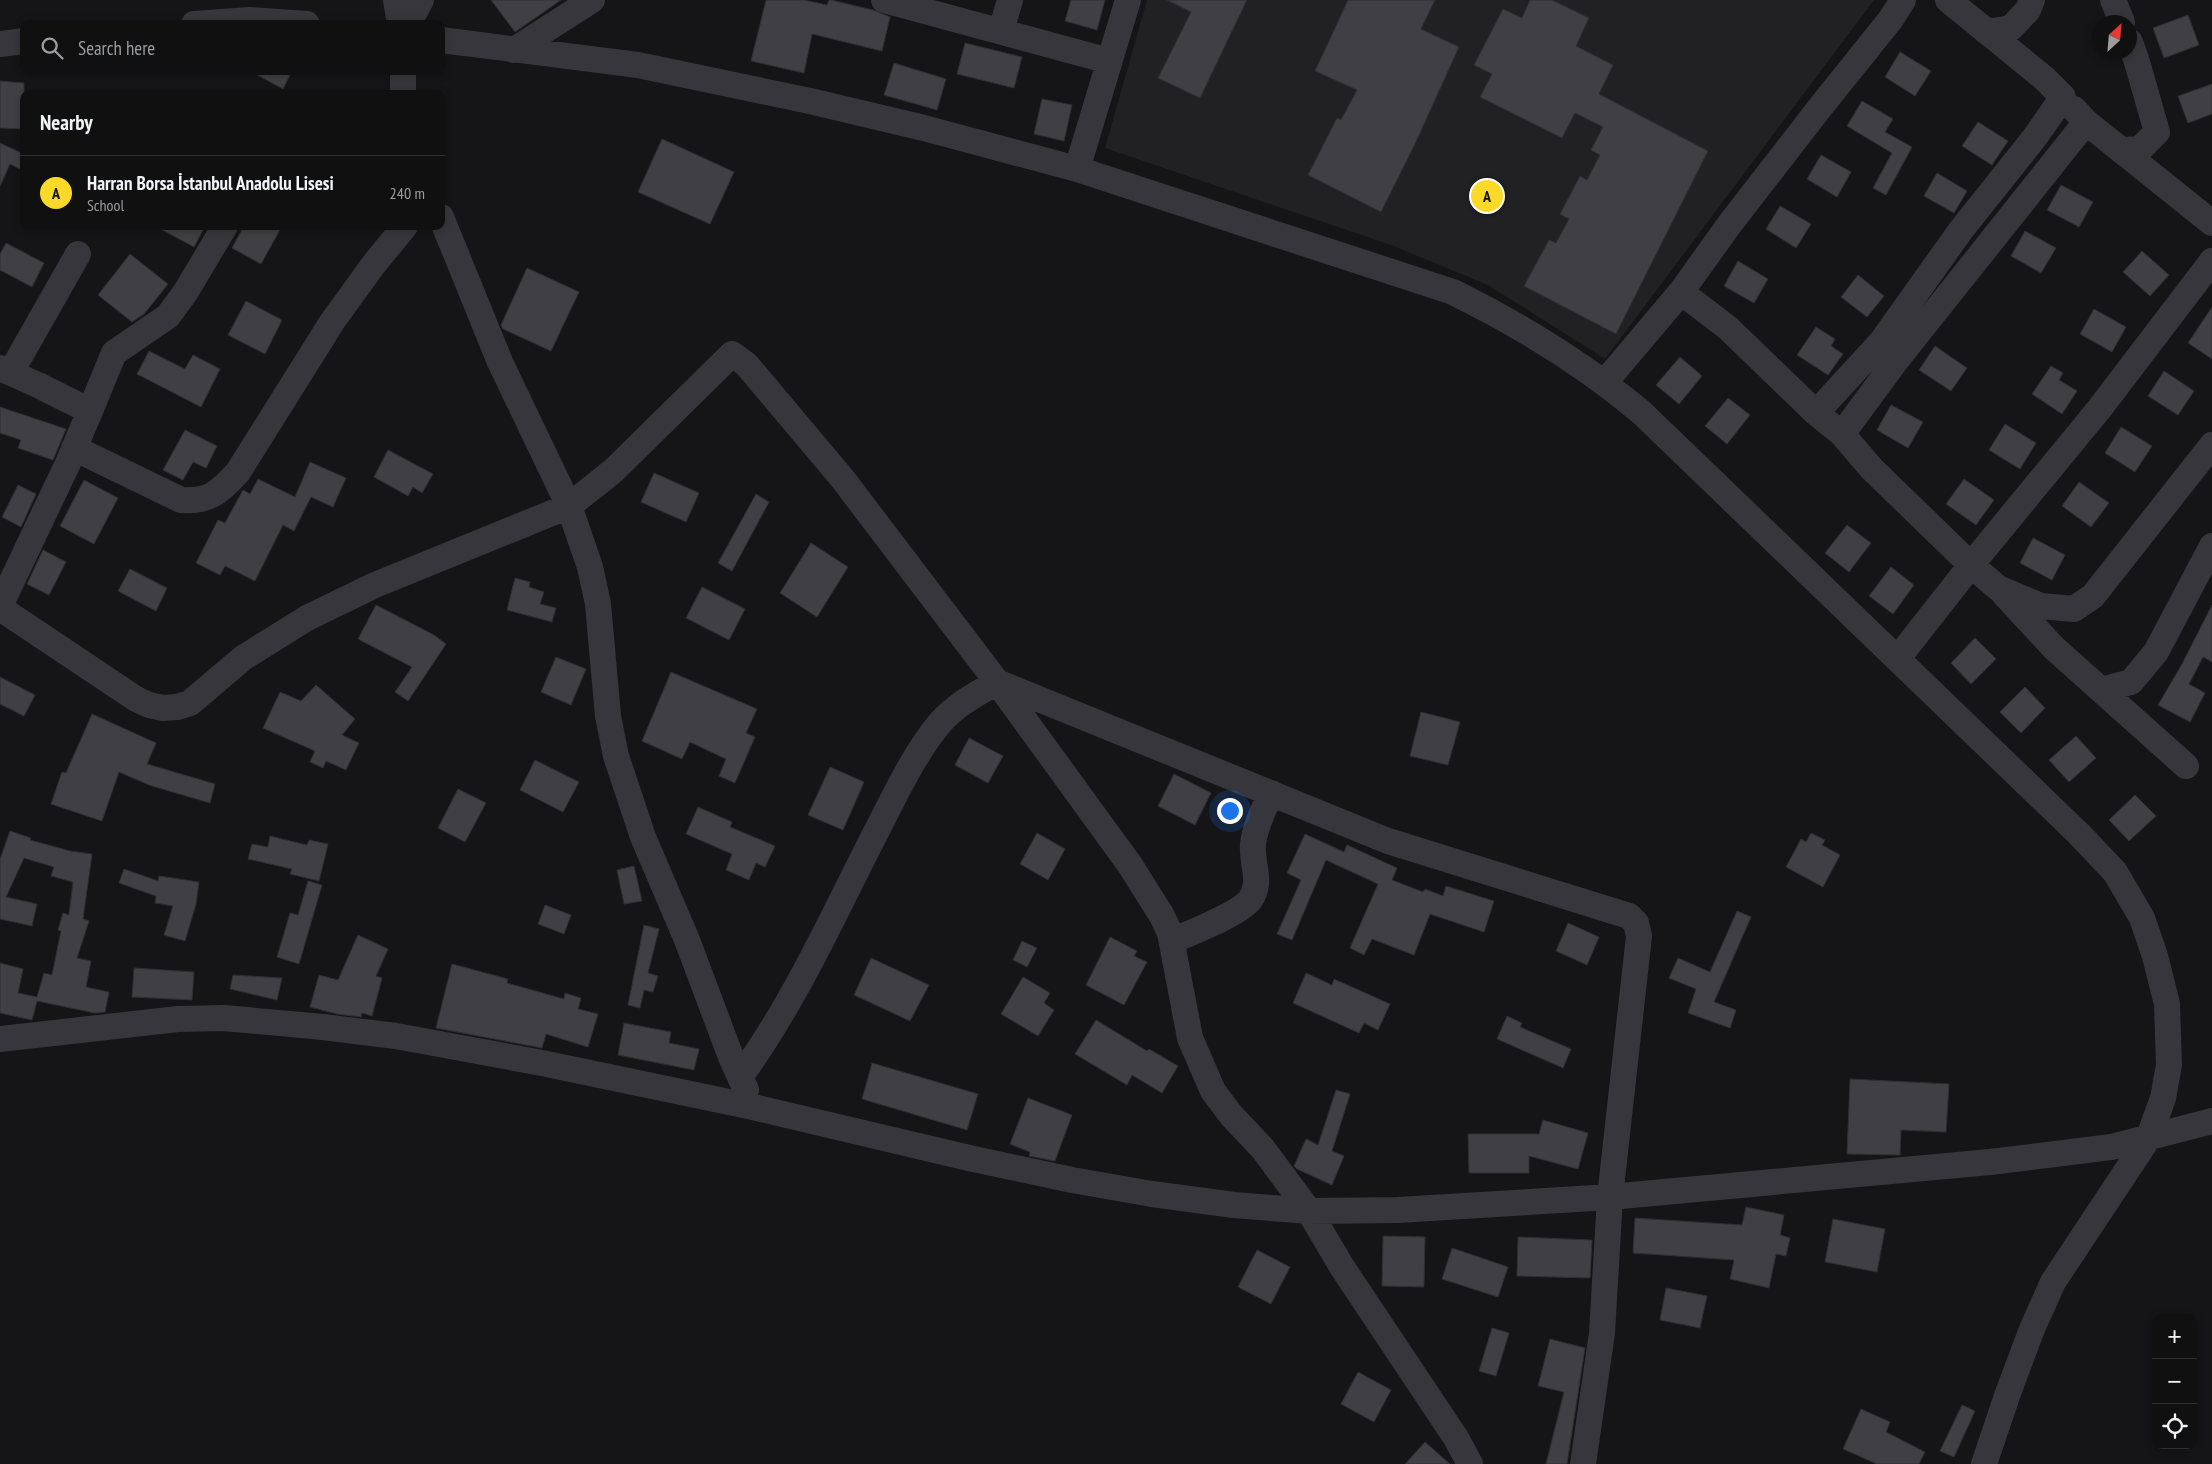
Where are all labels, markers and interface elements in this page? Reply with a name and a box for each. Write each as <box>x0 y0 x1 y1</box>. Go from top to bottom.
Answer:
north arrow <box>2092 15 2137 60</box>
search box <box>20 20 445 75</box>
icon: search <box>38 34 66 62</box>
text: Search here <box>78 36 155 60</box>
text: Nearby <box>40 109 93 136</box>
text: Harran Borsa İstanbul Anadolu Lisesi <box>87 171 334 195</box>
pin: A <box>1471 177 1503 215</box>
text: A <box>52 183 60 203</box>
text: 240 m <box>390 183 425 203</box>
text: School <box>87 195 124 215</box>
your location <box>1217 798 1243 824</box>
map controls <box>2152 1314 2197 1449</box>
button: + <box>2152 1314 2197 1359</box>
button: − <box>2152 1359 2197 1404</box>
button: locate <box>2152 1404 2197 1449</box>

